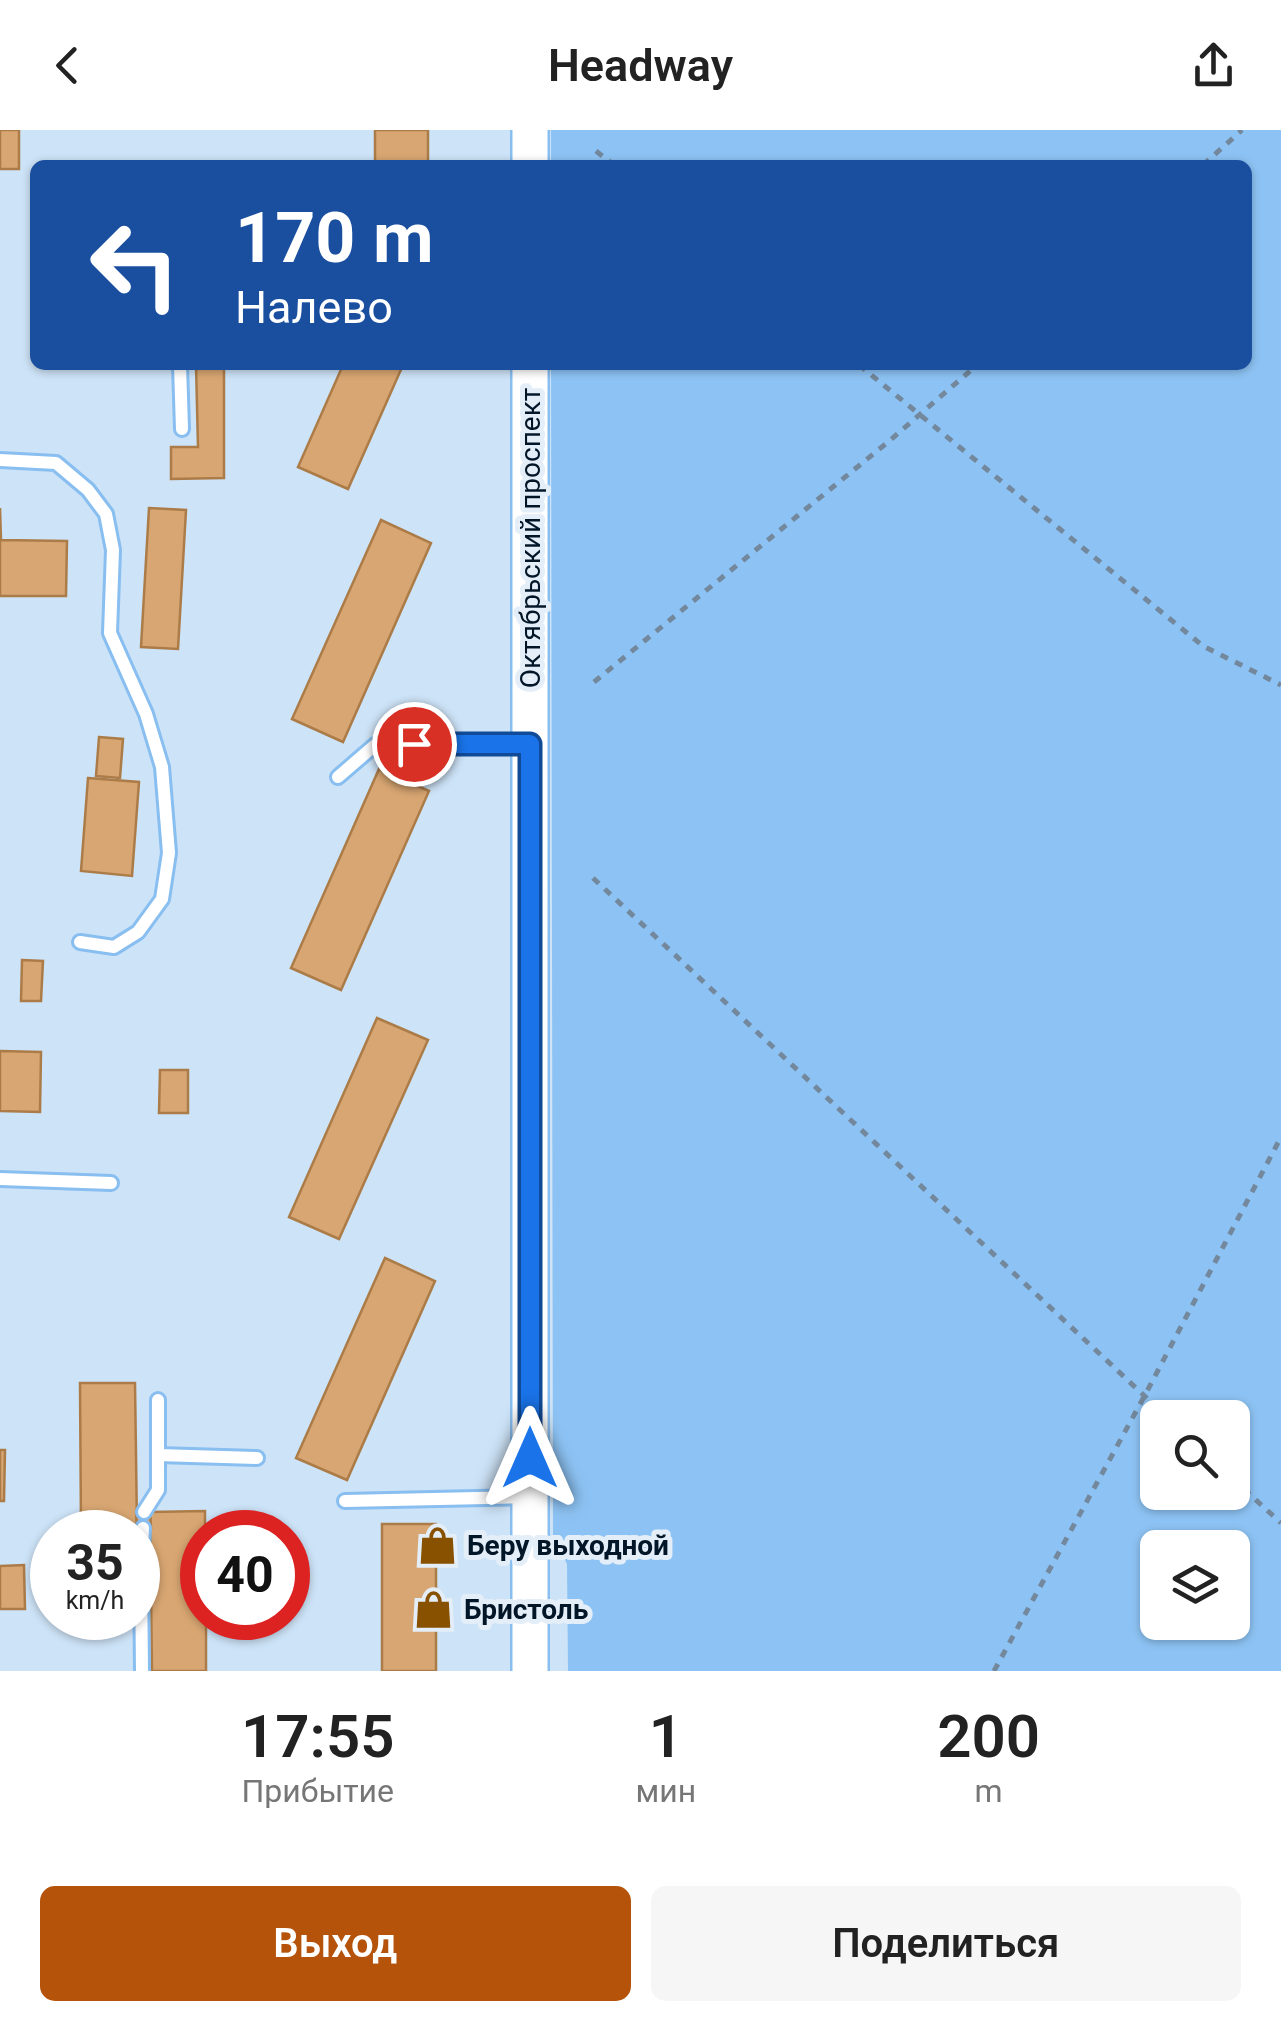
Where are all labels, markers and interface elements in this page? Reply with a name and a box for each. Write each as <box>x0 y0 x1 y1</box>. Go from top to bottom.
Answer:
icon: back <box>40 38 95 93</box>
icon: share <box>1186 38 1241 93</box>
text: Headway <box>548 39 733 92</box>
text: 170 m <box>235 197 434 279</box>
icon: left <box>70 200 200 330</box>
text: Налево <box>235 281 393 334</box>
street label: Октябрьский проспект <box>514 388 547 688</box>
pin <box>372 702 457 787</box>
icon: arrive <box>387 717 442 772</box>
map controls <box>1140 1400 1250 1640</box>
button: search <box>1140 1400 1250 1510</box>
position arrow <box>478 1406 582 1510</box>
speed limit sign: 40 <box>180 1510 310 1640</box>
shop icon: Беру выходной <box>416 1524 458 1566</box>
place label: Беру выходной <box>467 1529 669 1562</box>
button: layers <box>1140 1530 1250 1640</box>
text: 35 <box>66 1534 124 1592</box>
text: km/h <box>66 1586 124 1615</box>
shop icon: Бристоль <box>413 1588 455 1630</box>
place label: Бристоль <box>464 1593 588 1626</box>
text: 17:55 <box>241 1701 394 1772</box>
text: 1 <box>649 1701 683 1772</box>
text: 200 <box>937 1701 1040 1772</box>
text: Прибытие <box>241 1772 394 1810</box>
text: мин <box>635 1772 696 1810</box>
text: m <box>975 1772 1003 1810</box>
button: Выход <box>40 1886 631 2001</box>
button: Поделиться <box>651 1886 1241 2001</box>

